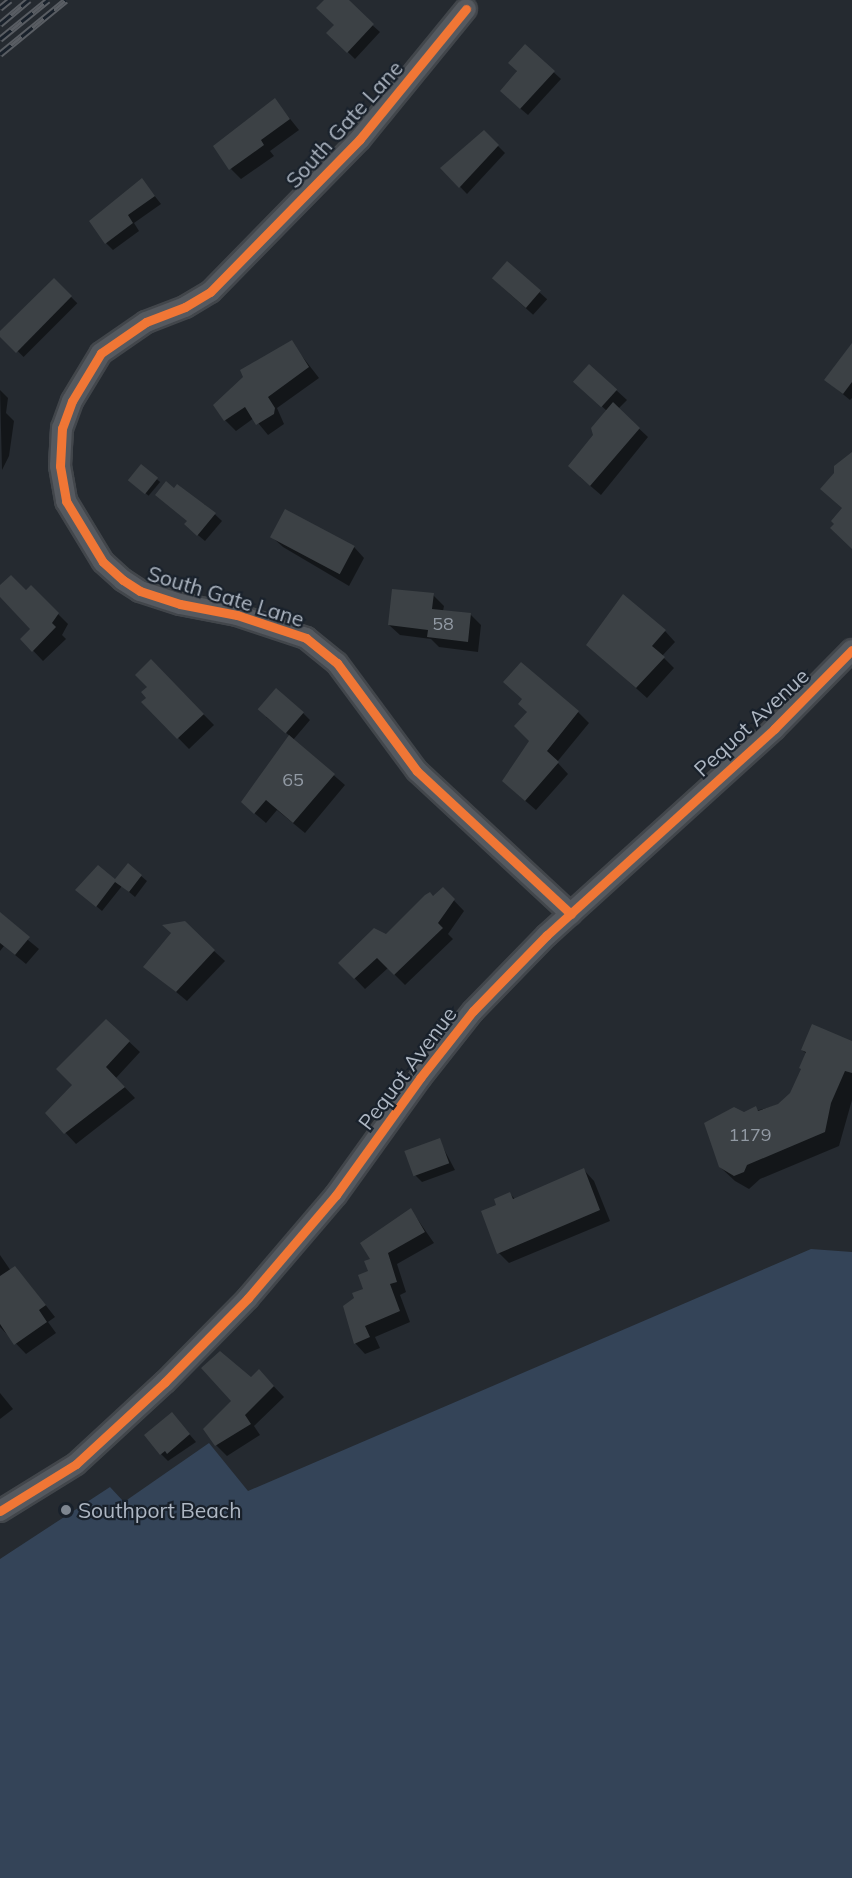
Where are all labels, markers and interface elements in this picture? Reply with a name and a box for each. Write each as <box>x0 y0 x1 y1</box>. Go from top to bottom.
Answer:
street label: South Gate Lane <box>280 55 408 193</box>
street label: South Gate Lane <box>145 560 307 632</box>
house number: 58 <box>432 613 454 635</box>
street label: Pequot Avenue <box>689 663 813 781</box>
house number: 65 <box>282 769 304 791</box>
street label: Pequot Avenue <box>353 1002 461 1134</box>
house number: 1179 <box>728 1124 772 1146</box>
place label: Southport Beach <box>78 1497 241 1523</box>
marker: Southport Beach <box>59 1503 73 1517</box>

